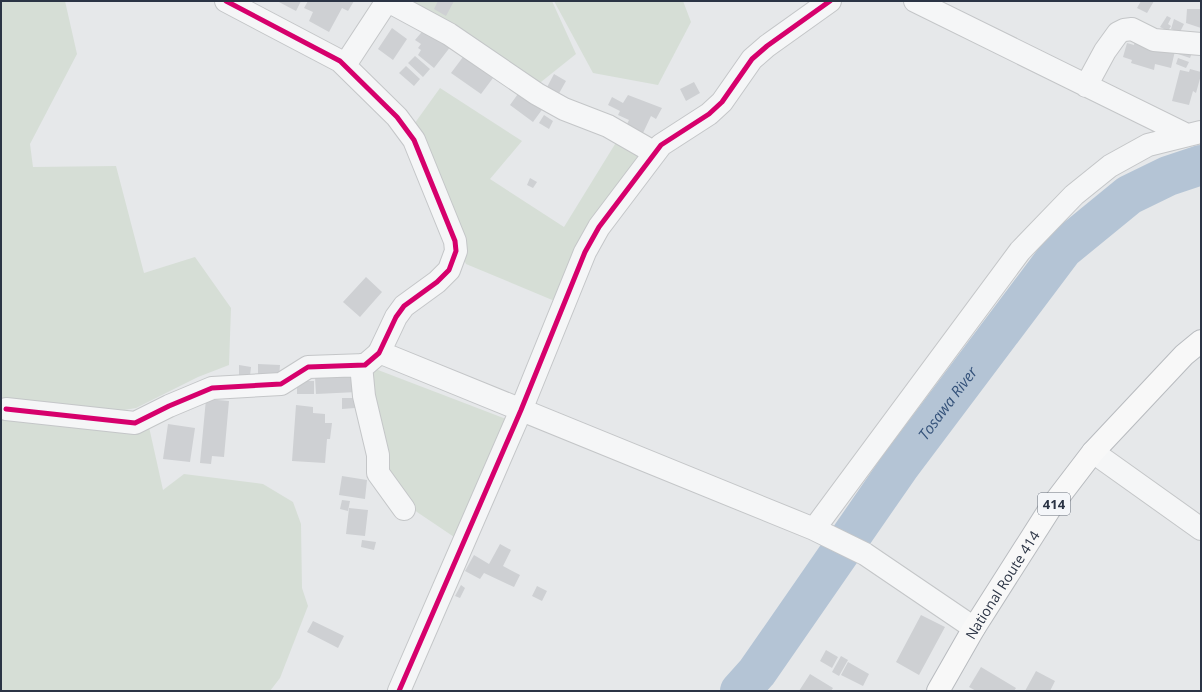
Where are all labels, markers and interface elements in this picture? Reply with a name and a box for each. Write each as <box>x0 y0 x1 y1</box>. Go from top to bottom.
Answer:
water label: Tosawa River <box>913 361 982 444</box>
road number: 414 <box>1038 493 1070 515</box>
street label: National Route 414 <box>960 527 1043 642</box>

